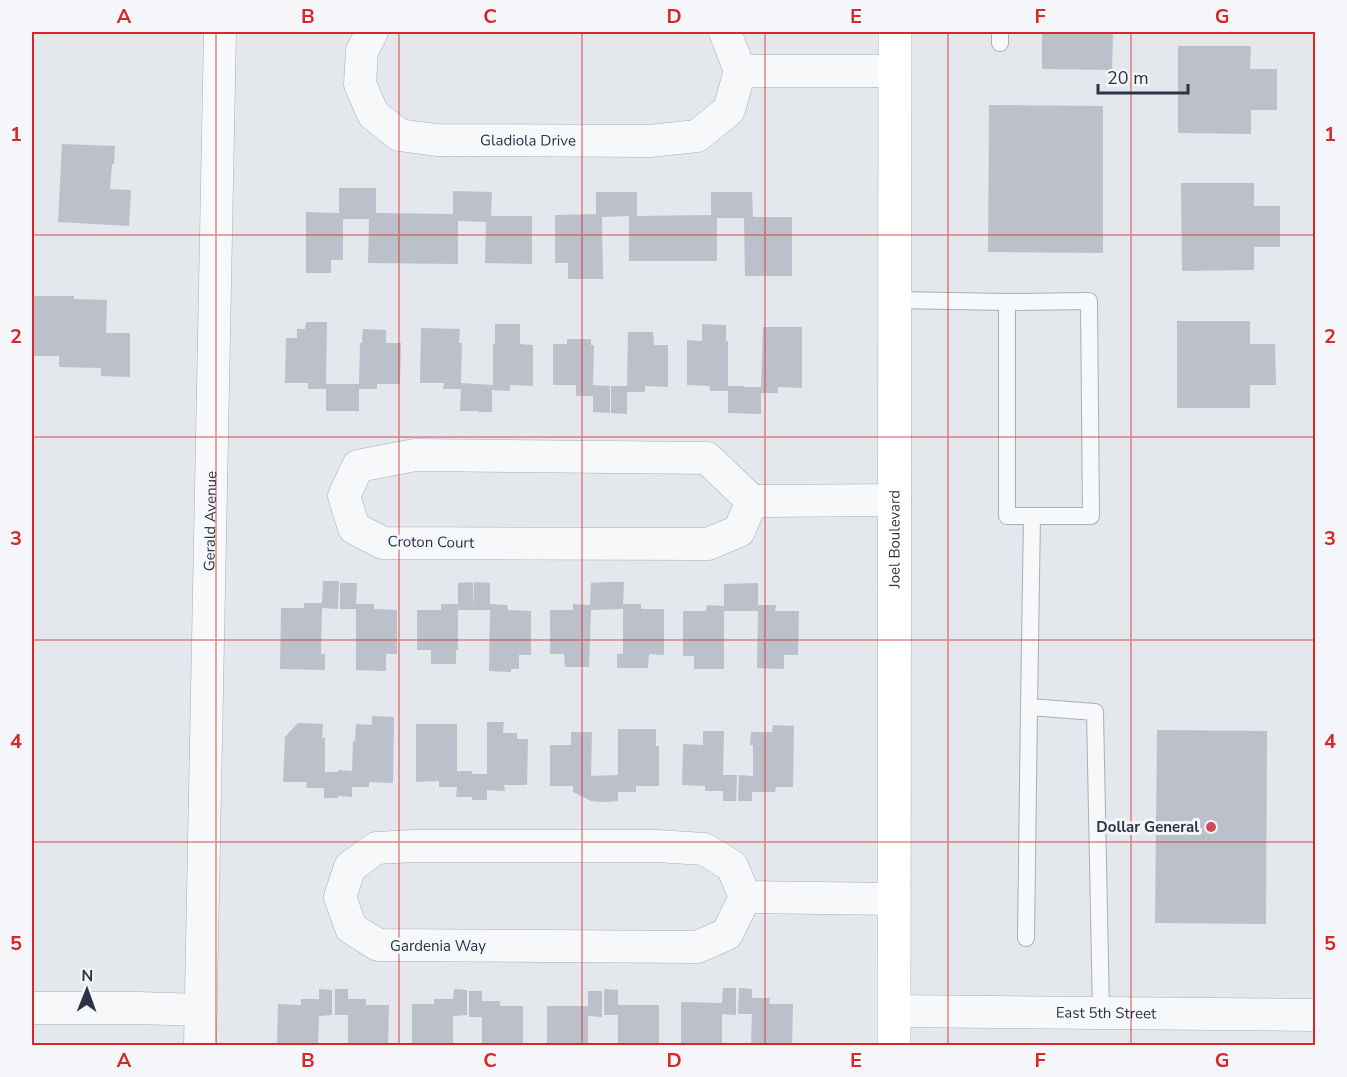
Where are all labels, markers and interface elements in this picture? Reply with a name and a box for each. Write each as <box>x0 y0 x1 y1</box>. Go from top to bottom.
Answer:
text: A <box>117 3 132 30</box>
text: B <box>301 3 315 30</box>
text: C <box>483 3 497 30</box>
text: D <box>666 3 682 30</box>
text: E <box>850 3 862 30</box>
text: F <box>1034 3 1046 30</box>
text: G <box>1215 3 1229 30</box>
scale bar <box>1098 57 1188 95</box>
text: 20 m <box>1107 66 1149 90</box>
text: 1 <box>10 121 22 148</box>
text: 1 <box>1324 121 1336 148</box>
street label: Gladiola Drive <box>480 130 576 151</box>
text: 2 <box>10 323 22 350</box>
text: 2 <box>1324 323 1336 350</box>
street label: Gerald Avenue <box>199 471 221 571</box>
street label: Joel Boulevard <box>884 490 905 589</box>
text: 3 <box>10 525 22 552</box>
text: 3 <box>1324 525 1336 552</box>
street label: Croton Court <box>387 531 475 553</box>
text: 4 <box>10 728 22 755</box>
text: 4 <box>1324 728 1336 755</box>
place label: Dollar General <box>1096 817 1199 837</box>
marker: Dollar General <box>1204 820 1218 834</box>
text: 5 <box>10 930 22 957</box>
text: 5 <box>1324 930 1336 957</box>
street label: Gardenia Way <box>390 936 486 956</box>
north arrow <box>57 960 117 1020</box>
text: N <box>81 965 93 987</box>
street label: East 5th Street <box>1056 1003 1157 1023</box>
text: A <box>117 1047 132 1074</box>
text: B <box>301 1047 315 1074</box>
text: C <box>483 1047 497 1074</box>
text: D <box>666 1047 682 1074</box>
text: E <box>850 1047 862 1074</box>
text: F <box>1034 1047 1046 1074</box>
text: G <box>1215 1047 1229 1074</box>

